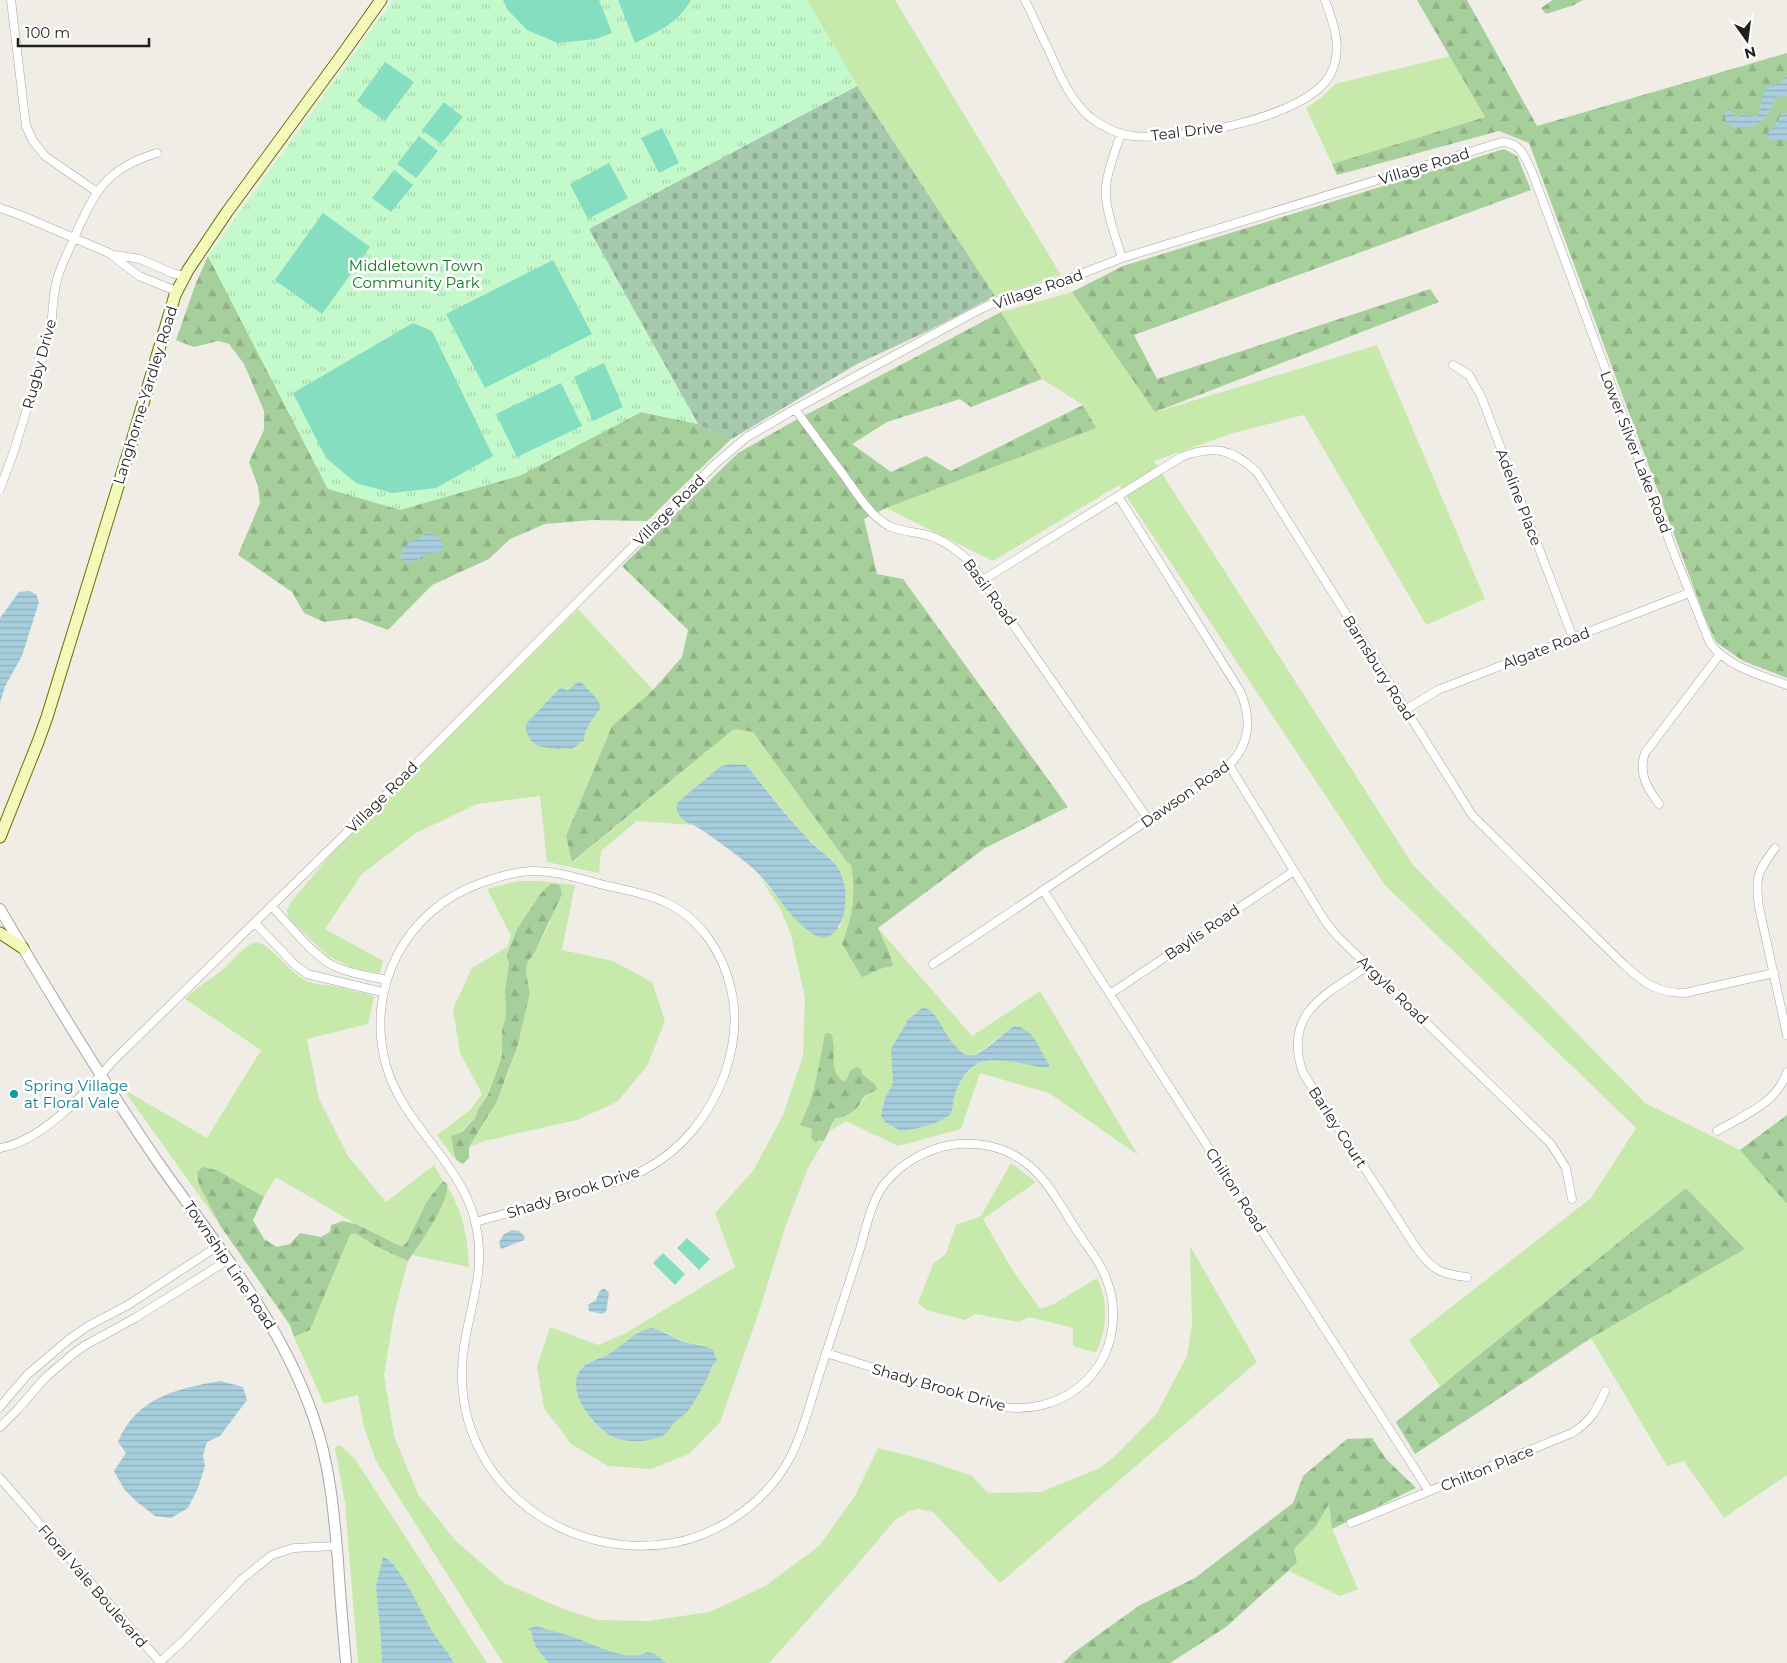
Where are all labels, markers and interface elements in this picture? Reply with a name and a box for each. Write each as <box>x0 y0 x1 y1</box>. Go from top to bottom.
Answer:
scale bar <box>18 15 149 47</box>
north arrow <box>1722 15 1772 65</box>
text: 100 m <box>25 23 70 42</box>
text: N <box>1742 43 1758 63</box>
street label: Teal Drive <box>1150 117 1224 145</box>
street label: Village Road <box>1376 143 1472 189</box>
park label: Middletown Town Community Park <box>349 256 483 292</box>
street label: Village Road <box>991 265 1085 313</box>
street label: Langhorne-Yardley Road <box>109 303 181 487</box>
street label: Rugby Drive <box>18 317 60 411</box>
street label: Lower Silver Lake Road <box>1596 368 1676 536</box>
street label: Adeline Place <box>1492 446 1546 548</box>
street label: Village Road <box>629 470 709 550</box>
street label: Basil Road <box>959 555 1021 629</box>
street label: Barnsbury Road <box>1339 612 1419 724</box>
street label: Algate Road <box>1500 623 1592 673</box>
street label: Dawson Road <box>1137 756 1233 832</box>
street label: Village Road <box>342 757 422 837</box>
street label: Baylis Road <box>1161 900 1243 964</box>
street label: Argyle Road <box>1354 951 1432 1029</box>
place label: Spring Village at Floral Vale <box>24 1076 128 1112</box>
street label: Barley Court <box>1305 1083 1371 1171</box>
marker: Spring Village at Floral Vale <box>8 1088 20 1100</box>
street label: Chilton Road <box>1202 1144 1270 1236</box>
street label: Shady Brook Drive <box>504 1162 642 1222</box>
street label: Township Line Road <box>180 1197 280 1333</box>
street label: Shady Brook Drive <box>870 1359 1008 1415</box>
street label: Chilton Place <box>1438 1441 1536 1495</box>
street label: Floral Vale Boulevard <box>34 1520 152 1652</box>

